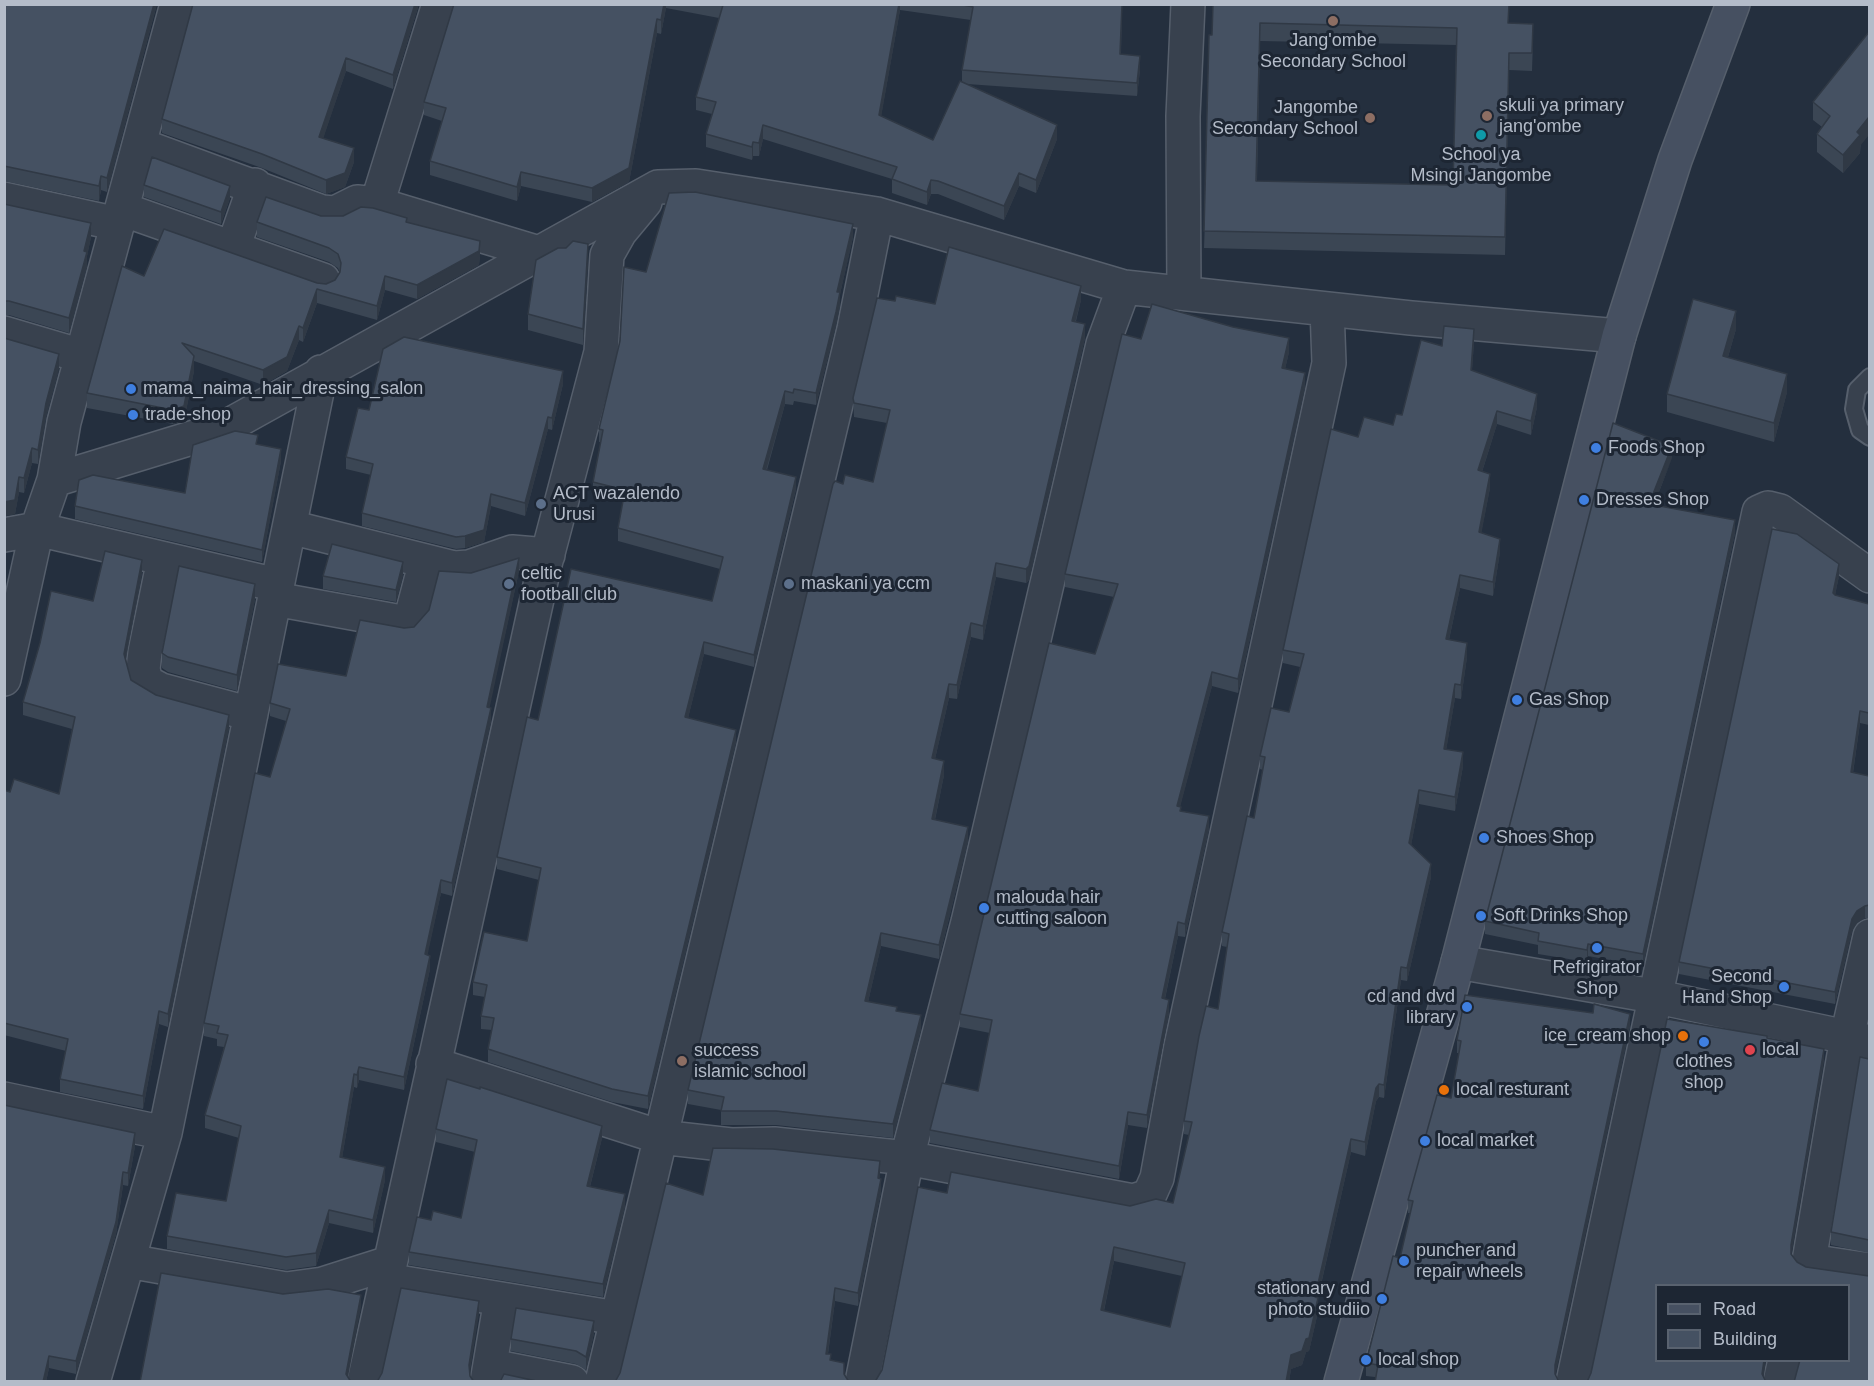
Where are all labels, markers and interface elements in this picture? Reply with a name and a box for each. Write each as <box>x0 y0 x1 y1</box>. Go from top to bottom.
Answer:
marker: Jang'ombe Secondary School <box>1326 14 1340 28</box>
place label: Jang'ombe Secondary School <box>1260 30 1406 72</box>
place label: skuli ya primary jang'ombe <box>1499 95 1624 138</box>
place label: Jangombe Secondary School <box>1212 97 1358 140</box>
marker: skuli ya primary jang'ombe <box>1480 109 1494 123</box>
marker: Jangombe Secondary School <box>1363 111 1377 125</box>
marker: School ya Msingi Jangombe <box>1474 128 1488 142</box>
place label: School ya Msingi Jangombe <box>1410 144 1552 186</box>
place label: mama_naima_hair_dressing_salon <box>143 378 423 400</box>
marker: mama_naima_hair_dressing_salon <box>124 382 138 396</box>
place label: trade-shop <box>145 404 231 426</box>
marker: trade-shop <box>126 408 140 422</box>
place label: Foods Shop <box>1608 437 1705 459</box>
marker: Foods Shop <box>1589 441 1603 455</box>
place label: ACT wazalendo Urusi <box>553 483 680 526</box>
place label: Dresses Shop <box>1596 489 1709 511</box>
marker: Dresses Shop <box>1577 493 1591 507</box>
marker: ACT wazalendo Urusi <box>534 497 548 511</box>
place label: celtic football club <box>521 563 617 606</box>
place label: maskani ya ccm <box>801 573 930 595</box>
marker: celtic football club <box>502 577 516 591</box>
marker: maskani ya ccm <box>782 577 796 591</box>
place label: Gas Shop <box>1529 689 1609 711</box>
marker: Gas Shop <box>1510 693 1524 707</box>
place label: Shoes Shop <box>1496 827 1594 849</box>
marker: Shoes Shop <box>1477 831 1491 845</box>
place label: malouda hair cutting saloon <box>996 887 1107 930</box>
marker: malouda hair cutting saloon <box>977 901 991 915</box>
place label: Soft Drinks Shop <box>1493 905 1628 927</box>
marker: Soft Drinks Shop <box>1474 909 1488 923</box>
marker: Refrigirator Shop <box>1590 941 1604 955</box>
place label: Refrigirator Shop <box>1552 957 1642 1000</box>
place label: Second Hand Shop <box>1682 966 1772 1008</box>
marker: Second Hand Shop <box>1777 980 1791 994</box>
place label: cd and dvd library <box>1367 986 1455 1028</box>
marker: cd and dvd library <box>1460 1000 1474 1014</box>
place label: ice_cream shop <box>1544 1025 1671 1047</box>
marker: ice_cream shop <box>1676 1029 1690 1043</box>
marker: clothes shop <box>1697 1035 1711 1049</box>
place label: local <box>1762 1039 1799 1061</box>
place label: success islamic school <box>694 1040 806 1082</box>
marker: local <box>1743 1043 1757 1057</box>
place label: clothes shop <box>1675 1051 1733 1094</box>
marker: success islamic school <box>675 1054 689 1068</box>
place label: local resturant <box>1456 1079 1569 1101</box>
marker: local resturant <box>1437 1083 1451 1097</box>
place label: local market <box>1437 1130 1534 1152</box>
marker: local market <box>1418 1134 1432 1148</box>
place label: puncher and repair wheels <box>1416 1240 1523 1282</box>
marker: puncher and repair wheels <box>1397 1254 1411 1268</box>
place label: stationary and photo studiio <box>1257 1278 1370 1320</box>
legend <box>1655 1284 1850 1362</box>
marker: stationary and photo studiio <box>1375 1292 1389 1306</box>
text: Road <box>1713 1299 1756 1319</box>
text: Building <box>1713 1329 1777 1349</box>
place label: local shop <box>1378 1349 1459 1371</box>
marker: local shop <box>1359 1353 1373 1367</box>

